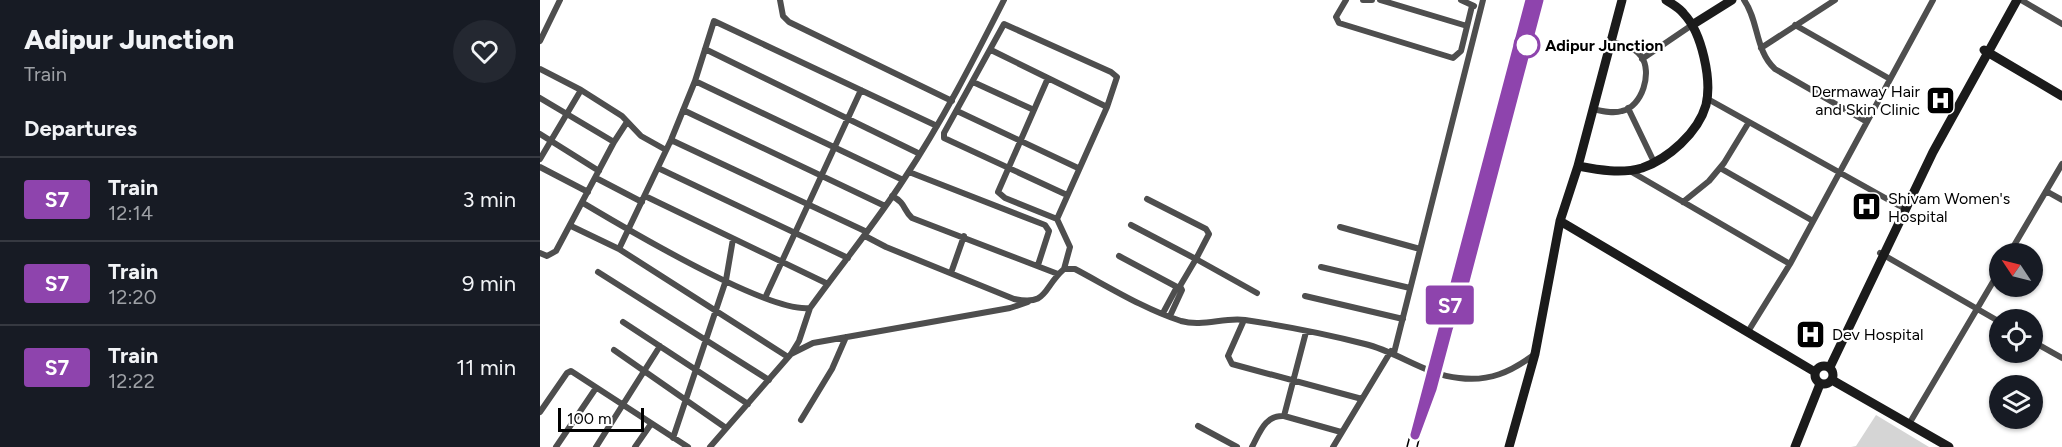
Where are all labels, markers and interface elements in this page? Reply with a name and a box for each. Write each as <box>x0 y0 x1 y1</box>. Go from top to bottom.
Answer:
button: heart <box>453 20 516 83</box>
text: Adipur Junction <box>24 22 234 56</box>
marker: Adipur Junction <box>1514 32 1540 58</box>
place label: Adipur Junction <box>1545 36 1663 55</box>
text: Train <box>24 62 67 86</box>
place label: Dermaway Hair and Skin Clinic <box>1811 82 1921 119</box>
hospital icon: Dermaway Hair and Skin Clinic <box>1925 84 1957 116</box>
text: Departures <box>24 115 137 142</box>
text: Train <box>108 174 158 201</box>
text: 3 min <box>462 186 516 213</box>
text: S7 <box>45 187 69 212</box>
place label: Shivam Women's Hospital <box>1888 189 2010 226</box>
hospital icon: Shivam Women's Hospital <box>1851 191 1883 223</box>
text: 12:14 <box>108 201 153 225</box>
north arrow <box>1989 243 2043 297</box>
map controls <box>1989 243 2043 429</box>
text: Train <box>108 258 158 285</box>
text: 9 min <box>462 270 516 297</box>
text: S7 <box>45 271 69 296</box>
text: 12:20 <box>108 285 157 309</box>
line badge: S7 <box>1423 286 1477 324</box>
text: S7 <box>1438 293 1462 318</box>
button: locate <box>1989 309 2043 363</box>
hospital icon: Dev Hospital <box>1795 318 1827 350</box>
place label: Dev Hospital <box>1832 325 1923 344</box>
text: Train <box>108 342 158 369</box>
text: 11 min <box>456 354 516 381</box>
text: S7 <box>45 355 69 380</box>
text: 12:22 <box>108 369 155 393</box>
button: layers <box>1989 375 2043 429</box>
scale bar <box>558 405 644 432</box>
text: 100 m <box>567 409 612 428</box>

